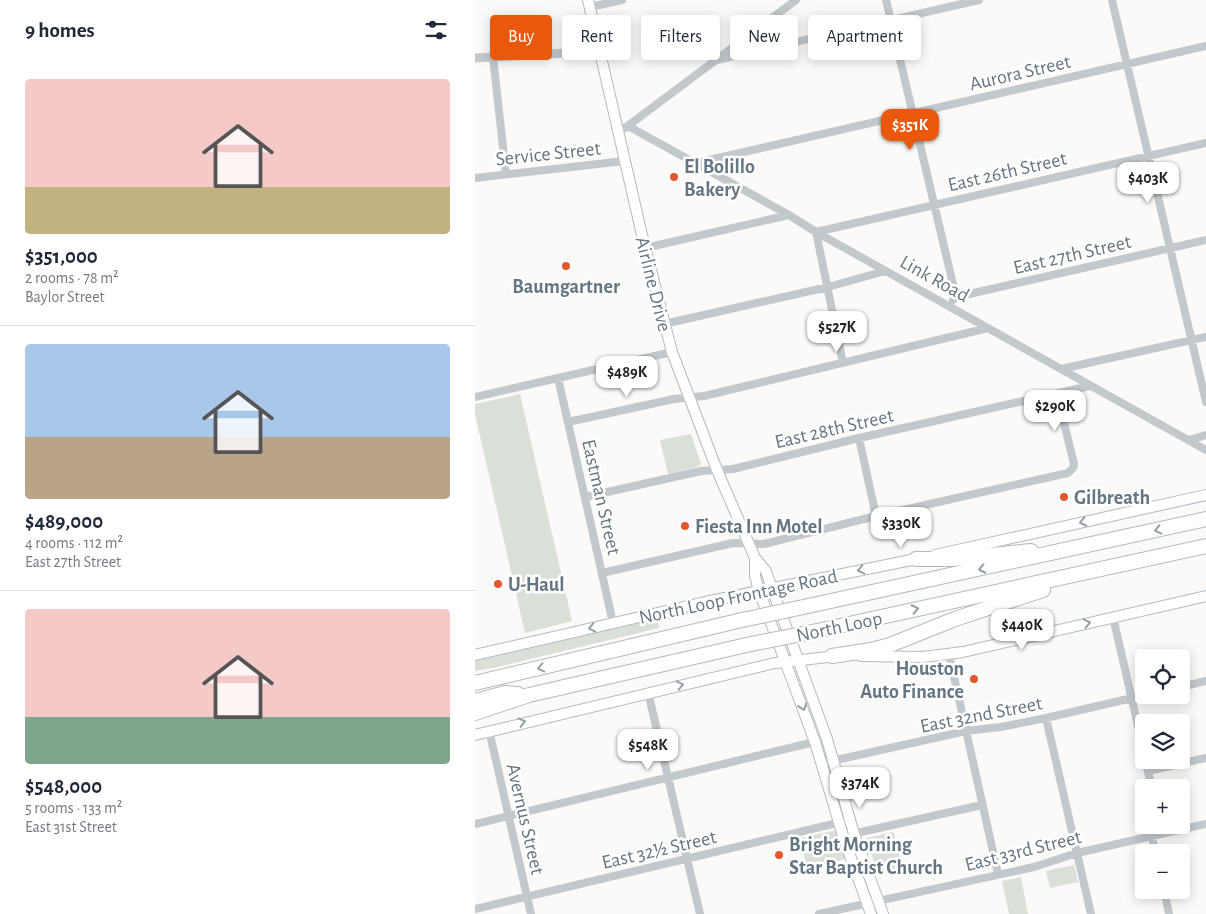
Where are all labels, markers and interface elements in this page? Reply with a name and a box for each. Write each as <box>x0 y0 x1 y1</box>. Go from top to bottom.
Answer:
chip: Buy <box>490 15 552 60</box>
chip: Rent <box>562 15 631 60</box>
chip: Filters <box>641 15 720 60</box>
chip: New <box>730 15 798 60</box>
chip: Apartment <box>808 15 921 60</box>
icon: filters <box>422 16 450 44</box>
text: 9 homes <box>25 20 95 41</box>
street label: Aurora Street <box>968 51 1073 94</box>
pin: $351K <box>875 108 945 151</box>
icon: home <box>193 111 283 201</box>
text: $351K <box>892 117 928 133</box>
street label: Service Street <box>495 138 602 169</box>
street label: East 26th Street <box>946 148 1069 195</box>
place label: El Bolillo Bakery <box>684 157 755 200</box>
pin: $403K <box>1113 162 1183 204</box>
text: $403K <box>1128 170 1168 186</box>
marker: El Bolillo Bakery <box>668 171 680 183</box>
street label: East 27th Street <box>1011 232 1134 278</box>
street label: Airline Drive <box>632 235 674 334</box>
text: $351,000 <box>25 246 98 267</box>
street label: Link Road <box>897 252 972 306</box>
marker: Baumgartner <box>560 260 572 272</box>
text: 2 rooms · 78 m² <box>25 270 119 286</box>
place label: Baumgartner <box>512 277 620 297</box>
text: Baylor Street <box>25 289 105 305</box>
pin: $527K <box>802 310 872 353</box>
text: $527K <box>818 319 856 335</box>
pin: $489K <box>592 356 662 398</box>
text: $489K <box>607 364 647 380</box>
icon: home <box>193 377 283 467</box>
pin: $290K <box>1020 390 1090 432</box>
text: $290K <box>1035 398 1075 414</box>
street label: East 28th Street <box>773 405 896 452</box>
street label: Eastman Street <box>578 437 624 558</box>
place label: Gilbreath <box>1074 488 1150 508</box>
marker: Gilbreath <box>1058 491 1070 503</box>
pin: $330K <box>866 506 936 549</box>
text: $489,000 <box>25 511 103 532</box>
text: $330K <box>882 515 920 531</box>
one-way arrow <box>1079 516 1088 527</box>
place label: Fiesta Inn Motel <box>695 517 822 537</box>
marker: Fiesta Inn Motel <box>679 520 691 532</box>
one-way arrow <box>1154 524 1163 535</box>
text: 4 rooms · 112 m² <box>25 535 123 551</box>
text: East 27th Street <box>25 554 121 570</box>
street label: North Loop Frontage Road <box>636 563 840 629</box>
one-way arrow <box>978 563 987 574</box>
one-way arrow <box>857 564 866 575</box>
place label: U-Haul <box>508 575 565 595</box>
marker: U-Haul <box>492 578 504 590</box>
street label: North Loop <box>794 605 884 647</box>
one-way arrow <box>911 605 920 615</box>
pin: $440K <box>987 608 1057 651</box>
text: $440K <box>1002 617 1042 633</box>
one-way arrow <box>1083 618 1092 629</box>
one-way arrow <box>588 622 597 633</box>
icon: home <box>193 642 283 732</box>
map controls <box>1135 649 1190 899</box>
button: locate <box>1135 649 1190 704</box>
place label: Houston Auto Finance <box>860 659 964 702</box>
one-way arrow <box>537 662 546 673</box>
marker: Houston Auto Finance <box>968 673 980 685</box>
one-way arrow <box>676 680 685 691</box>
street label: East 32nd Street <box>918 693 1045 737</box>
one-way arrow <box>797 703 807 711</box>
button: layers <box>1135 714 1190 769</box>
one-way arrow <box>518 717 527 728</box>
pin: $548K <box>613 728 683 771</box>
text: $548K <box>628 737 668 753</box>
street label: Avernus Street <box>503 762 548 877</box>
pin: $374K <box>825 766 895 809</box>
text: $374K <box>841 775 879 791</box>
text: $548,000 <box>25 776 102 797</box>
button: + <box>1135 779 1190 834</box>
text: 5 rooms · 133 m² <box>25 800 122 816</box>
text: East 31st Street <box>25 819 117 835</box>
street label: East 32½ Street <box>600 827 719 873</box>
street label: East 33rd Street <box>963 827 1084 875</box>
place label: Bright Morning Star Baptist Church <box>789 835 943 878</box>
button: − <box>1135 844 1190 899</box>
marker: Bright Morning Star Baptist Church <box>773 849 785 861</box>

